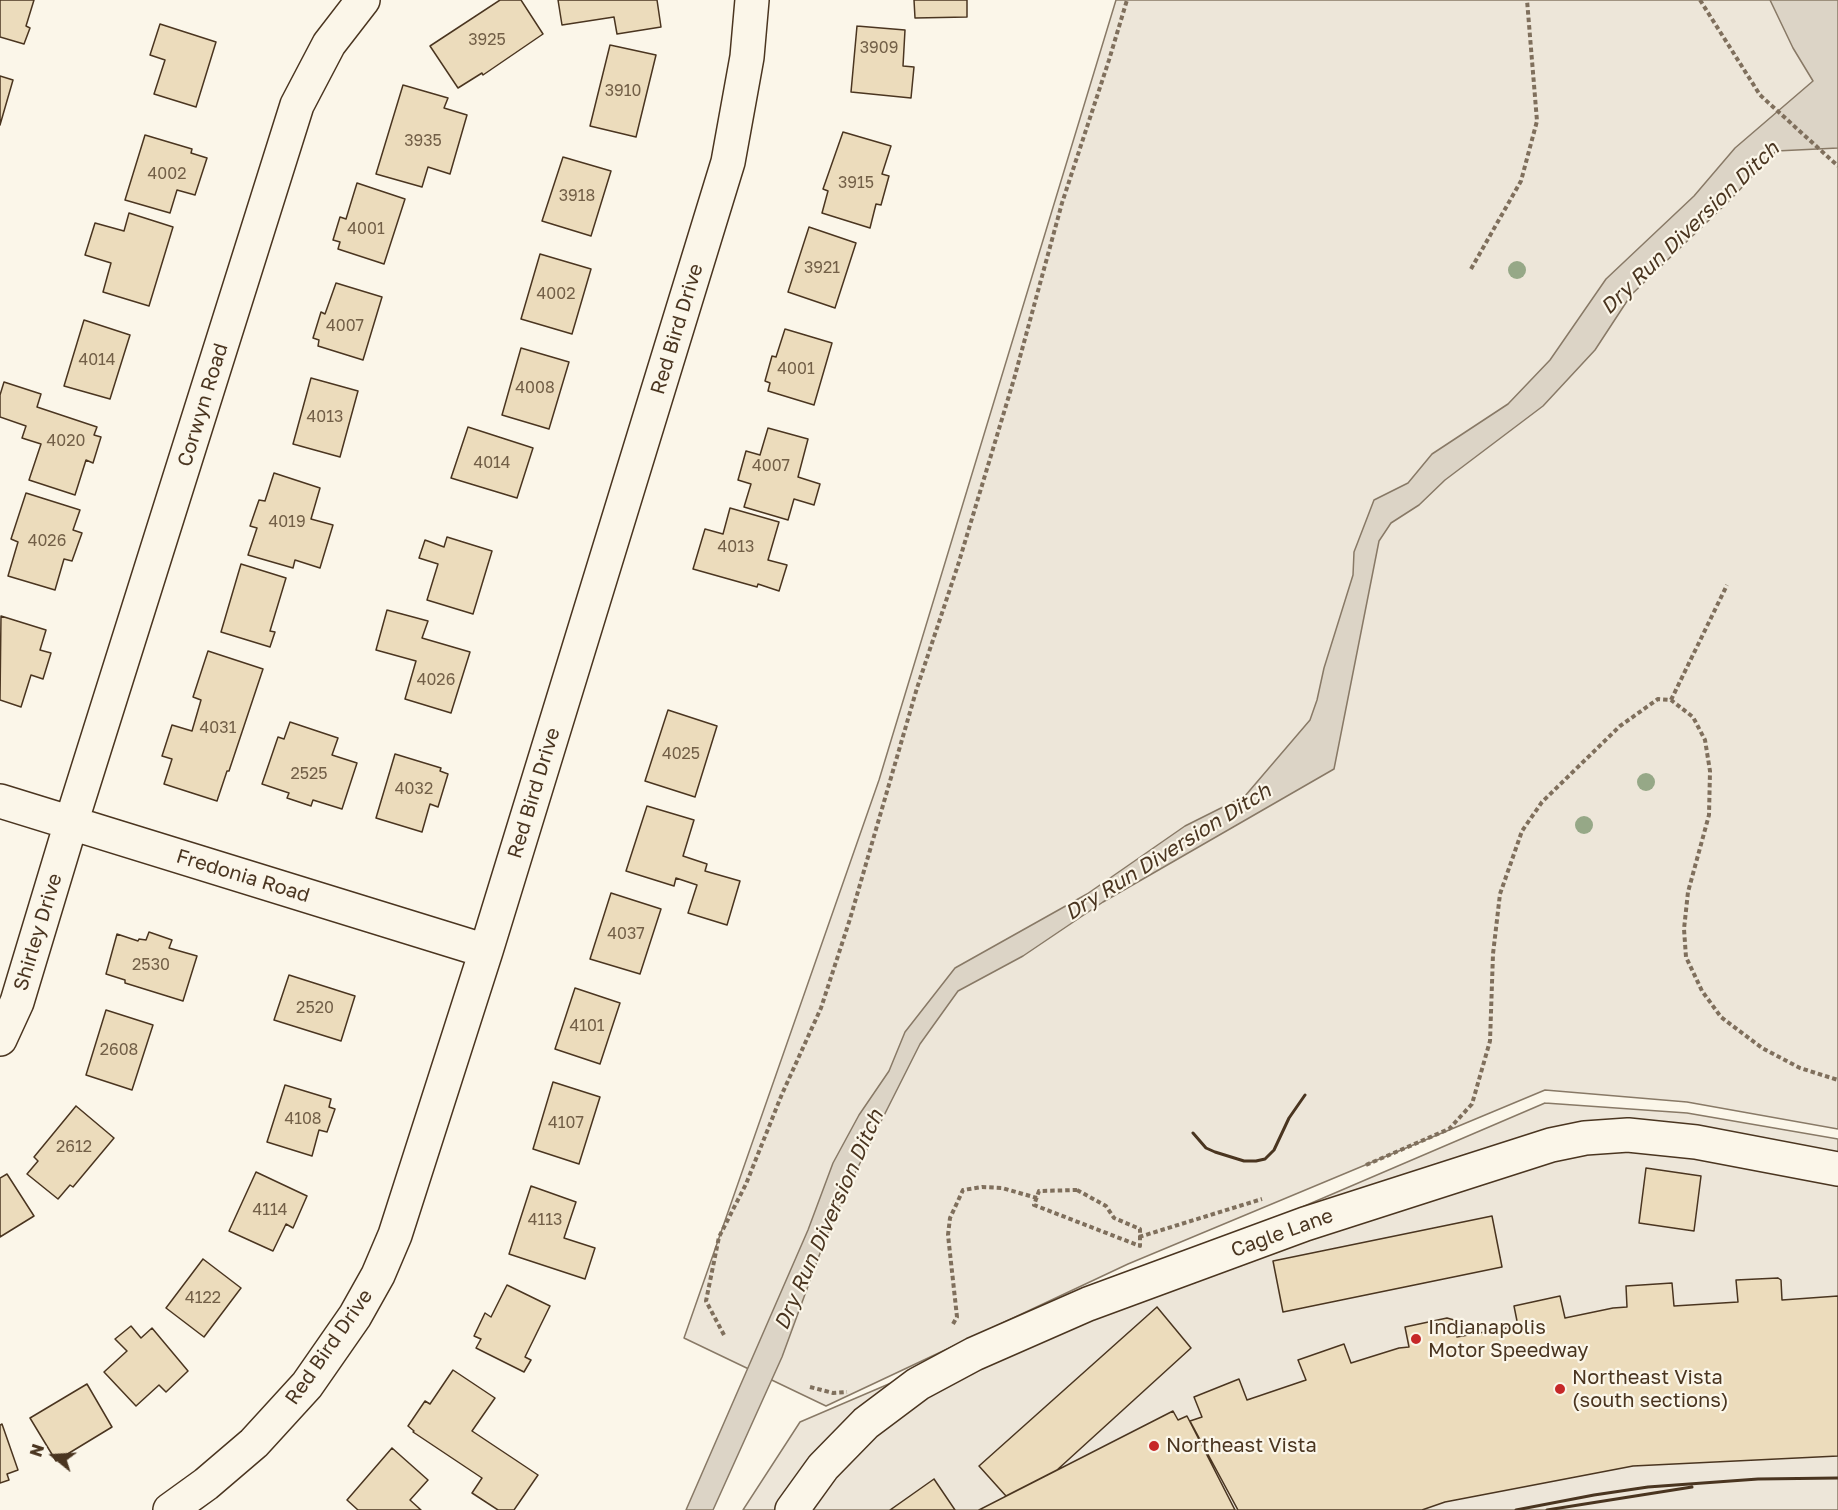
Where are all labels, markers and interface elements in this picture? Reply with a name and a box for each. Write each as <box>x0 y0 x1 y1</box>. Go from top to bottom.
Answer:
house number: 3925 <box>468 30 506 50</box>
house number: 3909 <box>860 38 898 58</box>
house number: 3910 <box>605 81 641 101</box>
house number: 3935 <box>404 131 442 151</box>
water label: Dry Run Diversion Ditch <box>1596 136 1784 320</box>
house number: 4002 <box>148 164 186 184</box>
house number: 3915 <box>838 173 874 193</box>
house number: 3918 <box>559 186 595 206</box>
house number: 4001 <box>347 219 385 239</box>
house number: 3921 <box>804 258 840 278</box>
street label: Red Bird Drive <box>646 261 708 397</box>
house number: 4002 <box>537 284 575 304</box>
house number: 4007 <box>326 316 364 336</box>
street label: Corwyn Road <box>173 340 233 470</box>
house number: 4014 <box>78 350 116 370</box>
house number: 4001 <box>777 359 815 379</box>
house number: 4008 <box>515 378 555 398</box>
house number: 4013 <box>307 407 343 427</box>
house number: 4020 <box>47 431 85 451</box>
house number: 4014 <box>473 453 511 473</box>
house number: 4007 <box>752 456 790 476</box>
house number: 4019 <box>268 512 306 532</box>
house number: 4026 <box>28 531 66 551</box>
house number: 4013 <box>718 537 754 557</box>
house number: 4026 <box>417 670 455 690</box>
house number: 4031 <box>200 718 236 738</box>
street label: Red Bird Drive <box>503 725 565 861</box>
house number: 4025 <box>662 744 700 764</box>
house number: 2525 <box>290 764 328 784</box>
water label: Dry Run Diversion Ditch <box>1060 778 1276 926</box>
house number: 4032 <box>395 779 433 799</box>
street label: Fredonia Road <box>173 844 313 908</box>
street label: Shirley Drive <box>9 870 67 994</box>
house number: 4037 <box>607 924 645 944</box>
house number: 2530 <box>132 955 170 975</box>
house number: 2520 <box>296 998 334 1018</box>
house number: 4101 <box>569 1016 605 1036</box>
house number: 2608 <box>100 1040 138 1060</box>
water label: Dry Run Diversion Ditch <box>769 1106 889 1334</box>
house number: 4108 <box>284 1109 322 1129</box>
house number: 4107 <box>548 1113 584 1133</box>
house number: 2612 <box>56 1137 92 1157</box>
house number: 4114 <box>252 1200 288 1220</box>
street label: Cagle Lane <box>1228 1203 1336 1263</box>
house number: 4113 <box>528 1210 562 1230</box>
street label: Red Bird Drive <box>280 1285 378 1409</box>
house number: 4122 <box>185 1288 221 1308</box>
place label: Indianapolis Motor Speedway <box>1428 1316 1588 1363</box>
marker: Indianapolis Motor Speedway <box>1409 1332 1423 1346</box>
place label: Northeast Vista (south sections) <box>1572 1366 1729 1413</box>
marker: Northeast Vista (south sections) <box>1553 1382 1567 1396</box>
north arrow <box>24 1426 84 1486</box>
place label: Northeast Vista <box>1166 1434 1317 1458</box>
marker: Northeast Vista <box>1147 1439 1161 1453</box>
text: N <box>25 1442 48 1459</box>

